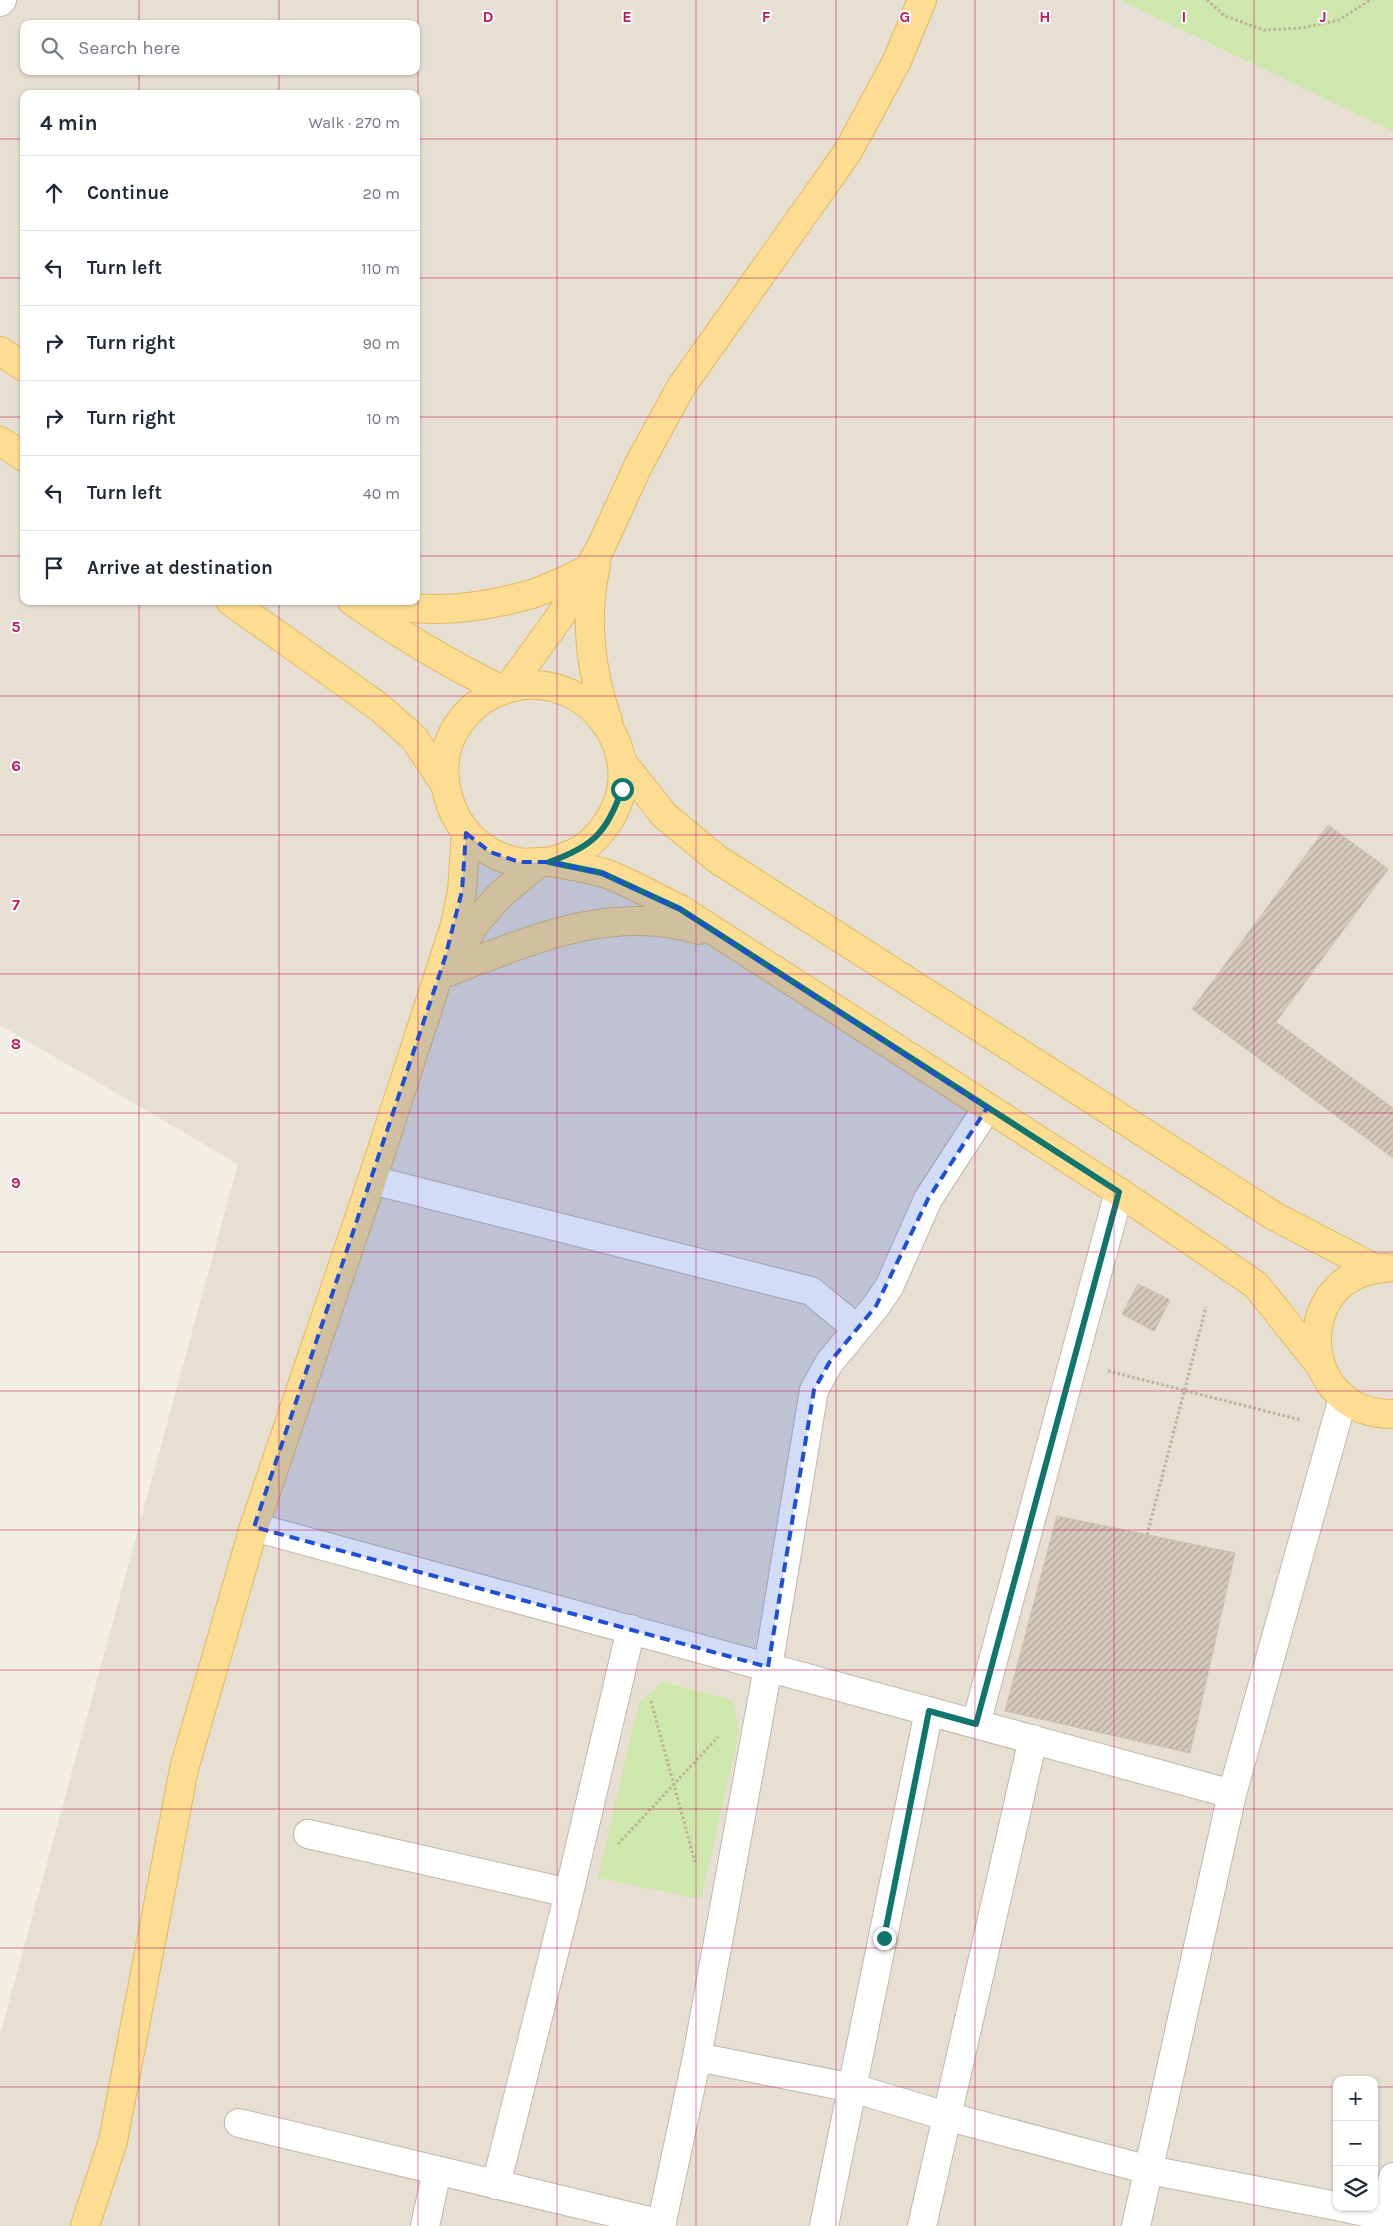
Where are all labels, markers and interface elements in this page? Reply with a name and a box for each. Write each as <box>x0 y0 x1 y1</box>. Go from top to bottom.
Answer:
text: D <box>483 7 494 26</box>
text: E <box>622 7 632 26</box>
text: F <box>762 7 771 26</box>
text: G <box>900 7 910 26</box>
text: H <box>1039 7 1051 26</box>
text: I <box>1182 7 1186 26</box>
text: J <box>1319 7 1327 26</box>
search box <box>20 20 420 75</box>
icon: search <box>38 34 66 62</box>
text: Search here <box>78 37 180 59</box>
text: 4 min <box>40 111 98 135</box>
text: Walk · 270 m <box>308 113 400 132</box>
icon: ahead <box>40 179 68 207</box>
text: Continue <box>87 182 169 204</box>
text: 20 m <box>362 184 400 203</box>
icon: left <box>40 254 68 282</box>
text: Turn left <box>87 257 162 279</box>
text: 110 m <box>361 259 400 278</box>
icon: right <box>40 329 68 357</box>
text: Turn right <box>87 332 176 354</box>
text: 90 m <box>362 334 400 353</box>
icon: right <box>40 404 68 432</box>
text: Turn right <box>87 407 176 429</box>
text: 10 m <box>366 409 400 428</box>
icon: left <box>40 479 68 507</box>
text: Turn left <box>87 482 162 504</box>
text: 40 m <box>363 484 400 503</box>
icon: arrive <box>40 554 68 582</box>
text: Arrive at destination <box>87 557 273 579</box>
text: 5 <box>11 617 21 636</box>
text: 6 <box>11 756 21 775</box>
route start <box>611 778 634 801</box>
text: 7 <box>12 895 20 914</box>
text: 8 <box>11 1034 21 1053</box>
text: 9 <box>11 1173 21 1192</box>
route end <box>873 1927 896 1950</box>
map controls <box>1333 2076 1378 2211</box>
button: + <box>1333 2076 1378 2121</box>
button: − <box>1333 2121 1378 2166</box>
button: layers <box>1333 2166 1378 2211</box>

